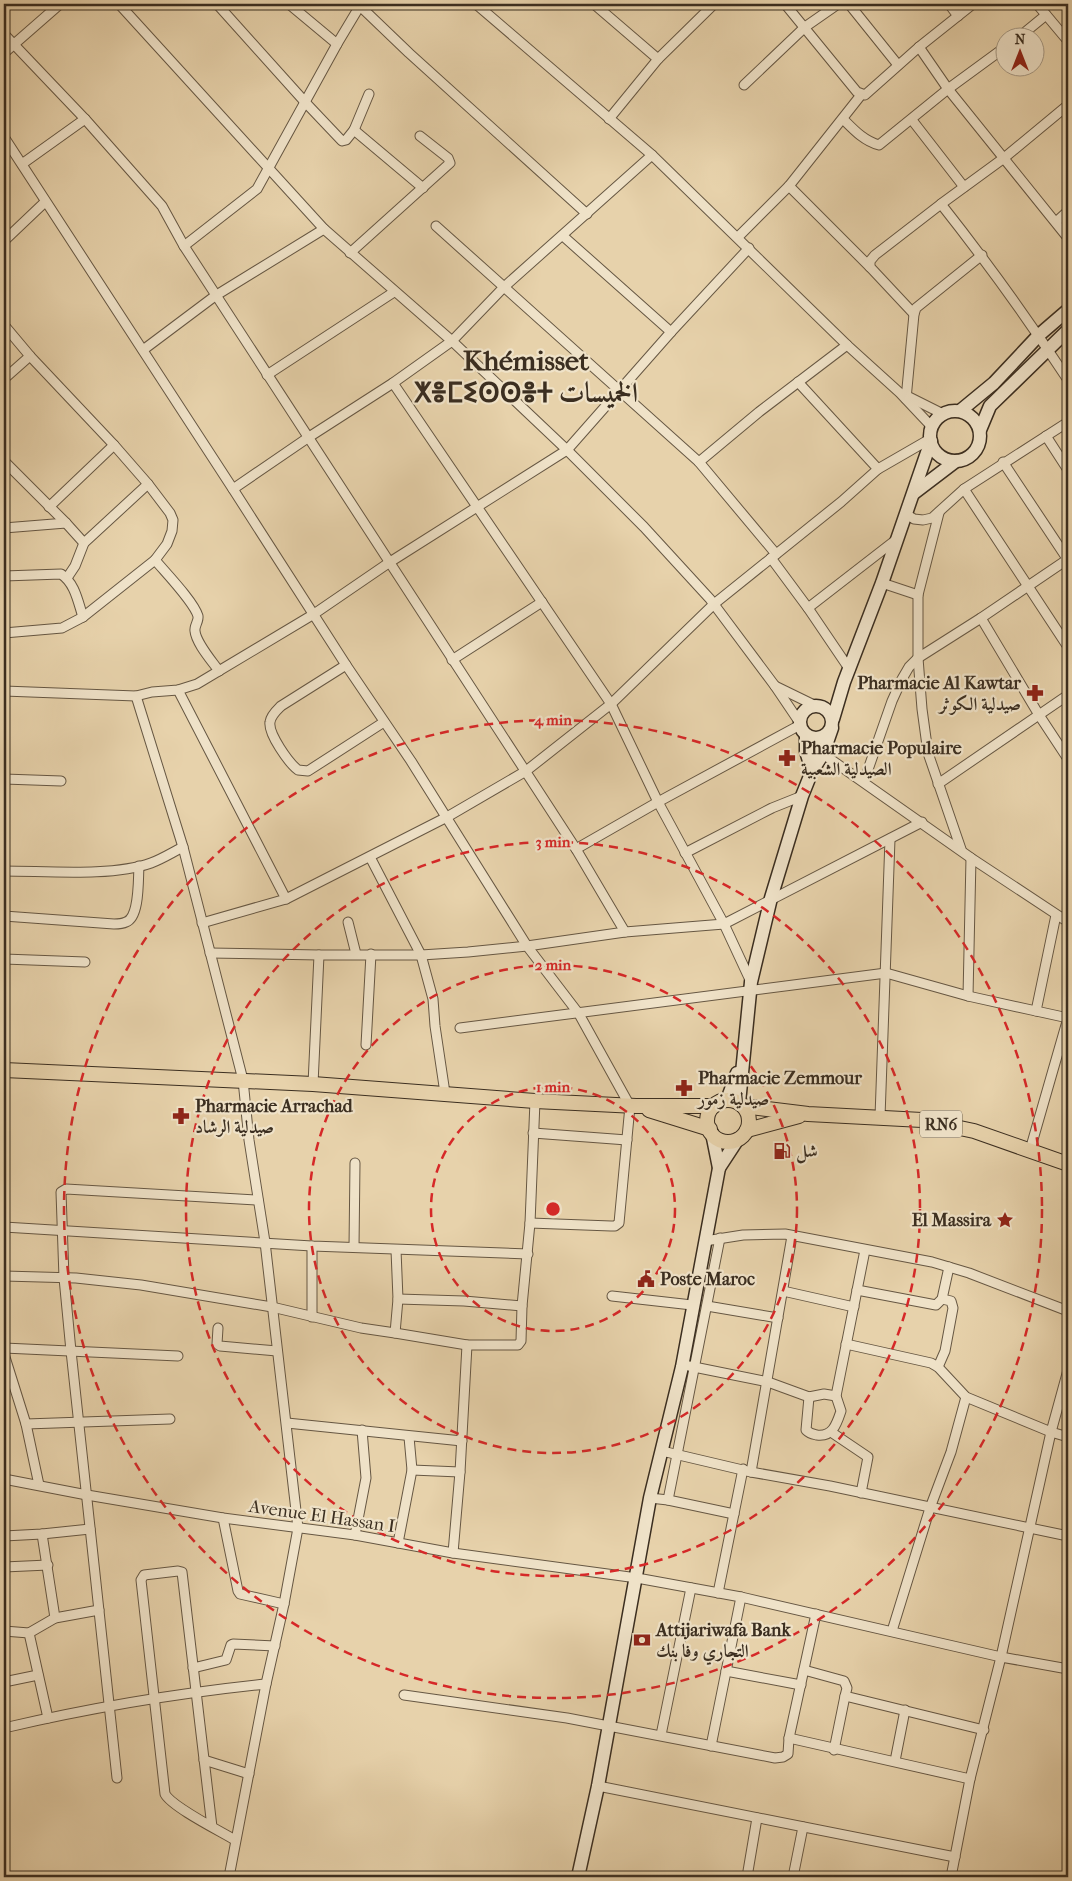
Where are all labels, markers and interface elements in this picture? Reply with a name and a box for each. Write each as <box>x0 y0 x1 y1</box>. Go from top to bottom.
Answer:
north arrow <box>994 28 1044 78</box>
text: N <box>1015 31 1026 48</box>
district label: Khémisset ⵅⴻⵎⵉⵙⵙⴻⵜ الخميسات <box>414 344 638 409</box>
place label: Pharmacie Al Kawtar صيدلية الكوثر <box>857 673 1021 715</box>
pharmacy icon: Pharmacie Al Kawtar صيدلية الكوثر <box>1025 683 1045 703</box>
text: 4 min <box>533 711 572 729</box>
place label: Pharmacie Populaire الصيدلية الشعبية <box>801 738 962 780</box>
pharmacy icon: Pharmacie Populaire الصيدلية الشعبية <box>777 748 797 768</box>
text: 3 min <box>536 833 571 851</box>
text: 2 min <box>535 956 572 974</box>
place label: Pharmacie Zemmour صيدلية زمور <box>696 1068 862 1110</box>
text: 1 min <box>536 1078 570 1096</box>
pharmacy icon: Pharmacie Zemmour صيدلية زمور <box>674 1078 694 1098</box>
place label: Pharmacie Arrachad صيدلية الرشاد <box>195 1096 354 1138</box>
pharmacy icon: Pharmacie Arrachad صيدلية الرشاد <box>171 1106 191 1126</box>
road number: RN6 <box>920 1110 962 1138</box>
fuel station icon: شل <box>772 1141 792 1161</box>
place label: شل <box>796 1141 818 1164</box>
centre of rings <box>544 1200 562 1218</box>
place label: El Massira <box>912 1210 992 1231</box>
place icon: El Massira <box>995 1210 1015 1230</box>
public building icon: Poste Maroc <box>636 1269 656 1289</box>
place label: Poste Maroc <box>660 1269 755 1290</box>
street label: Avenue El Hassan I <box>247 1496 396 1537</box>
place label: Attijariwafa Bank التجاري وفا بنك <box>655 1620 791 1666</box>
bank icon: Attijariwafa Bank التجاري وفا بنك <box>632 1630 652 1650</box>

